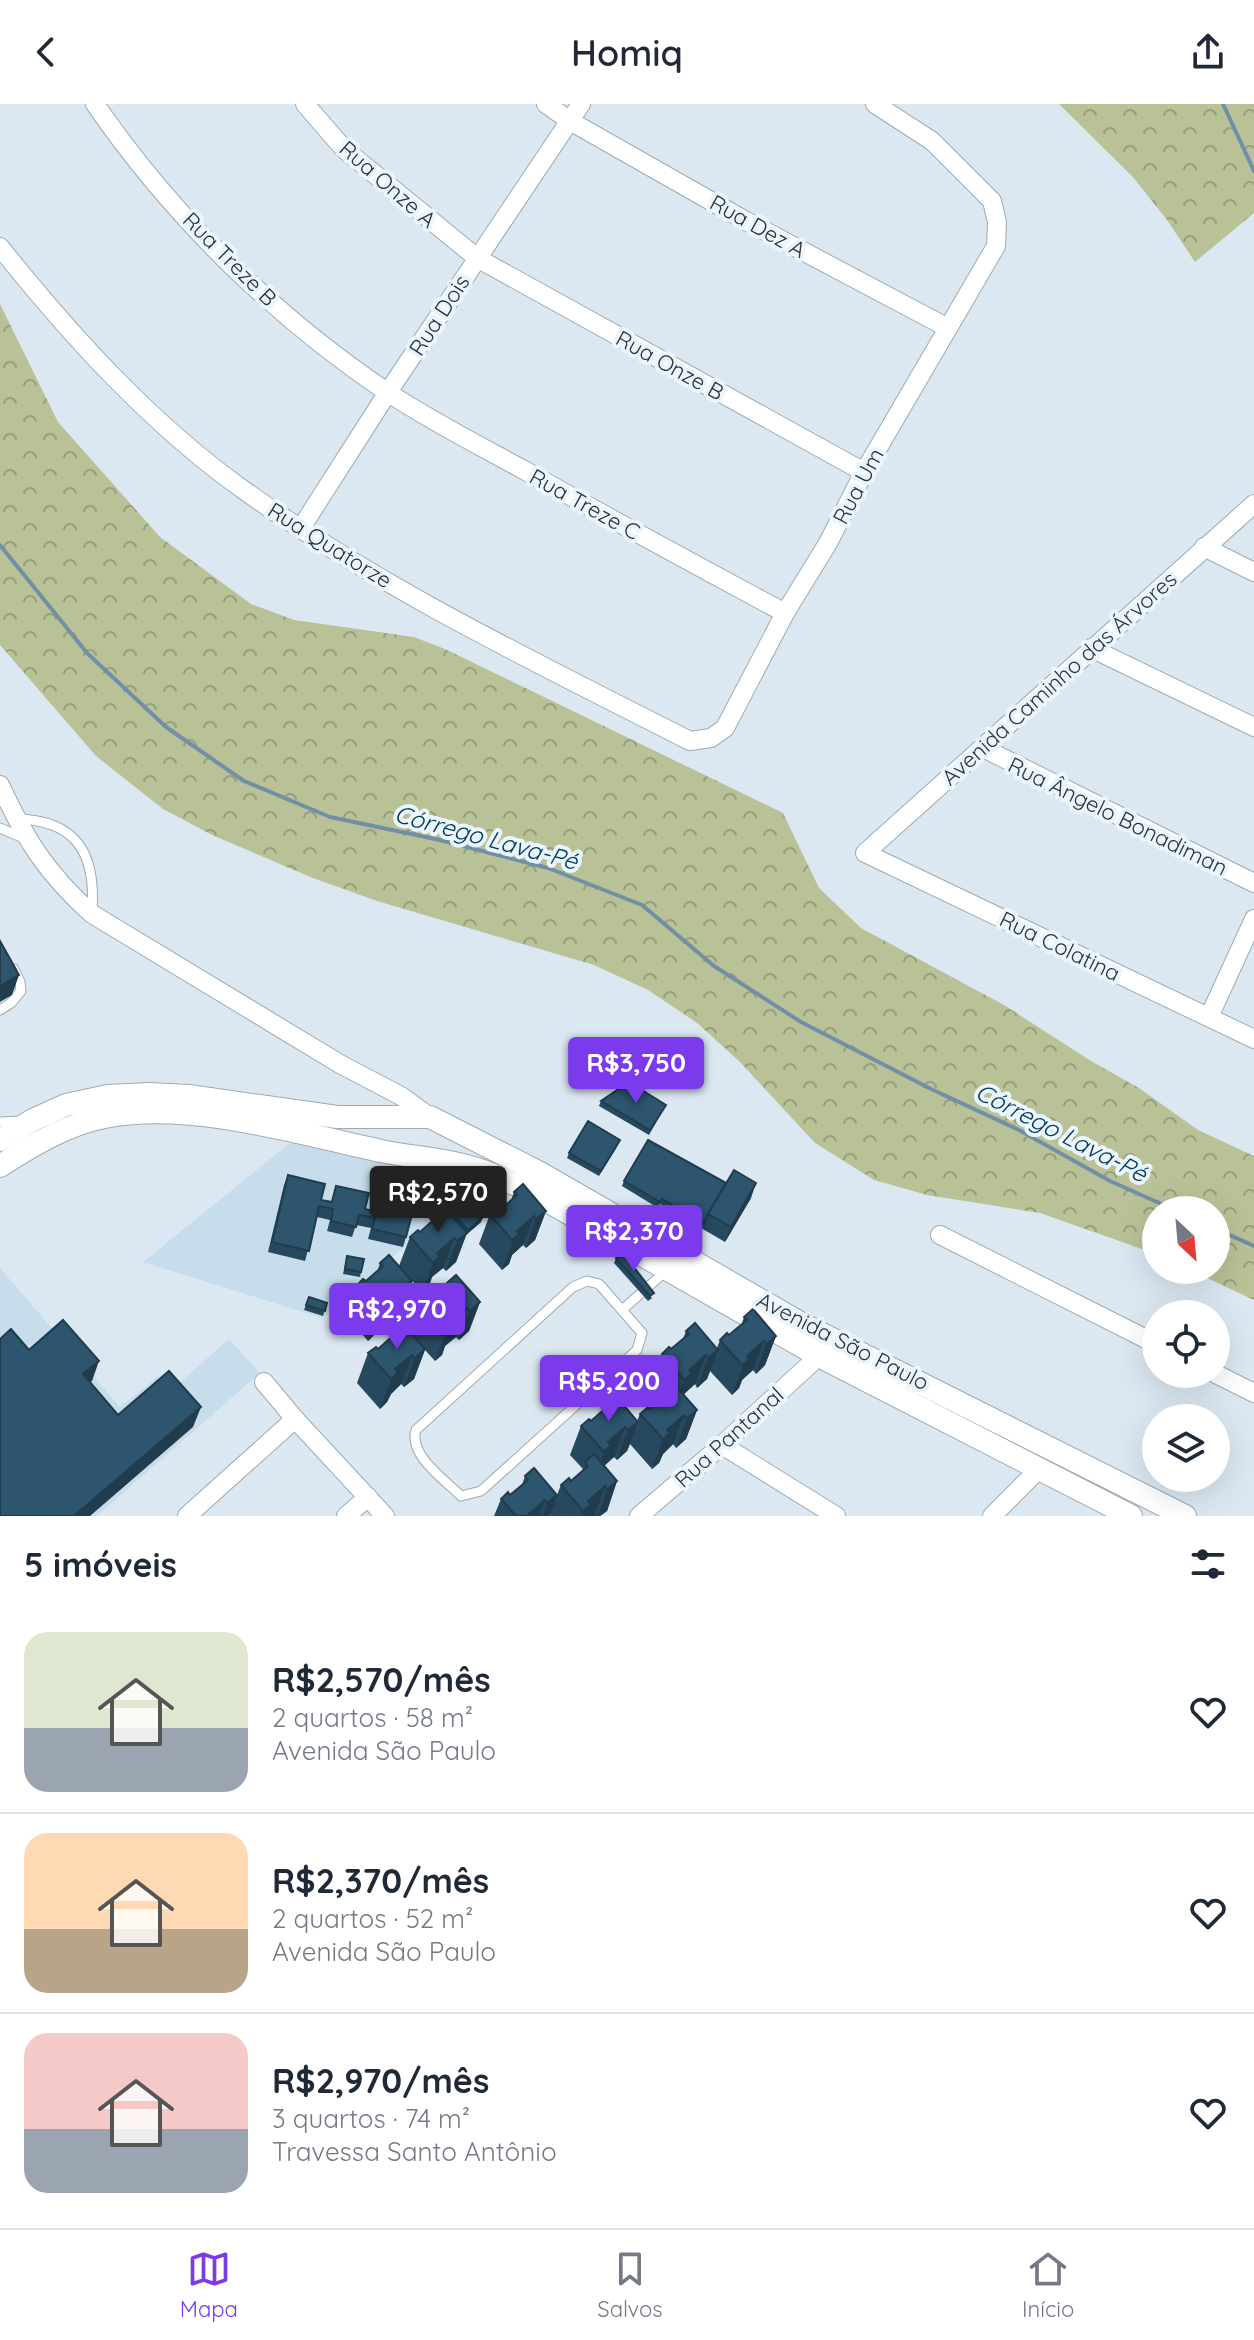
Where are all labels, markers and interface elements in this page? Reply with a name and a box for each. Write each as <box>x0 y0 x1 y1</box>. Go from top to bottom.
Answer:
icon: back <box>24 30 68 74</box>
text: Homiq <box>571 30 683 75</box>
icon: share <box>1186 30 1230 74</box>
street label: Rua Onze A <box>334 134 442 234</box>
street label: Rua Dez A <box>705 188 811 264</box>
street label: Rua Treze B <box>177 206 283 312</box>
street label: Rua Dois <box>403 269 475 361</box>
street label: Rua Onze B <box>611 324 729 406</box>
street label: Rua Um <box>826 443 890 529</box>
street label: Rua Treze C <box>525 462 645 546</box>
street label: Rua Quatorze <box>263 496 397 594</box>
street label: Avenida Caminho das Árvores <box>936 565 1182 791</box>
street label: Rua Ângelo Bonadiman <box>1004 751 1232 881</box>
water label: Córrego Lava-Pé <box>391 798 582 876</box>
street label: Rua Colatina <box>995 905 1125 987</box>
pin: R$3,750 <box>562 1037 710 1105</box>
text: R$3,750 <box>586 1046 686 1079</box>
water label: Córrego Lava-Pé <box>971 1076 1153 1189</box>
pin: R$2,570 <box>364 1166 512 1234</box>
text: R$2,570 <box>388 1175 488 1208</box>
north arrow <box>1142 1196 1230 1284</box>
map controls <box>1142 1196 1230 1492</box>
pin: R$2,370 <box>560 1205 708 1273</box>
text: R$2,370 <box>584 1214 684 1247</box>
pin: R$2,970 <box>323 1283 471 1351</box>
street label: Avenida São Paulo <box>752 1286 934 1396</box>
text: R$2,970 <box>347 1292 447 1325</box>
button: locate <box>1142 1300 1230 1388</box>
pin: R$5,200 <box>535 1355 683 1423</box>
text: R$5,200 <box>558 1364 660 1397</box>
street label: Rua Pantanal <box>669 1381 789 1493</box>
button: layers <box>1142 1404 1230 1492</box>
icon: filters <box>1186 1542 1230 1586</box>
text: 5 imóveis <box>24 1543 177 1586</box>
text: R$2,570/mês <box>272 1658 491 1701</box>
icon: home <box>88 1664 184 1760</box>
icon: heart <box>1186 1690 1230 1734</box>
text: 2 quartos · 58 m² <box>272 1701 473 1734</box>
text: Avenida São Paulo <box>272 1734 496 1767</box>
text: R$2,370/mês <box>272 1859 489 1902</box>
icon: home <box>88 1865 184 1961</box>
icon: heart <box>1186 1891 1230 1935</box>
text: 2 quartos · 52 m² <box>272 1902 473 1935</box>
text: Avenida São Paulo <box>272 1935 496 1968</box>
text: R$2,970/mês <box>272 2059 489 2102</box>
icon: home <box>88 2065 184 2161</box>
icon: heart <box>1186 2091 1230 2135</box>
text: 3 quartos · 74 m² <box>272 2102 470 2135</box>
text: Travessa Santo Antônio <box>272 2135 557 2168</box>
tab: Mapa <box>180 2247 238 2323</box>
tab: Salvos <box>597 2247 663 2323</box>
tab: Início <box>1022 2247 1074 2323</box>

